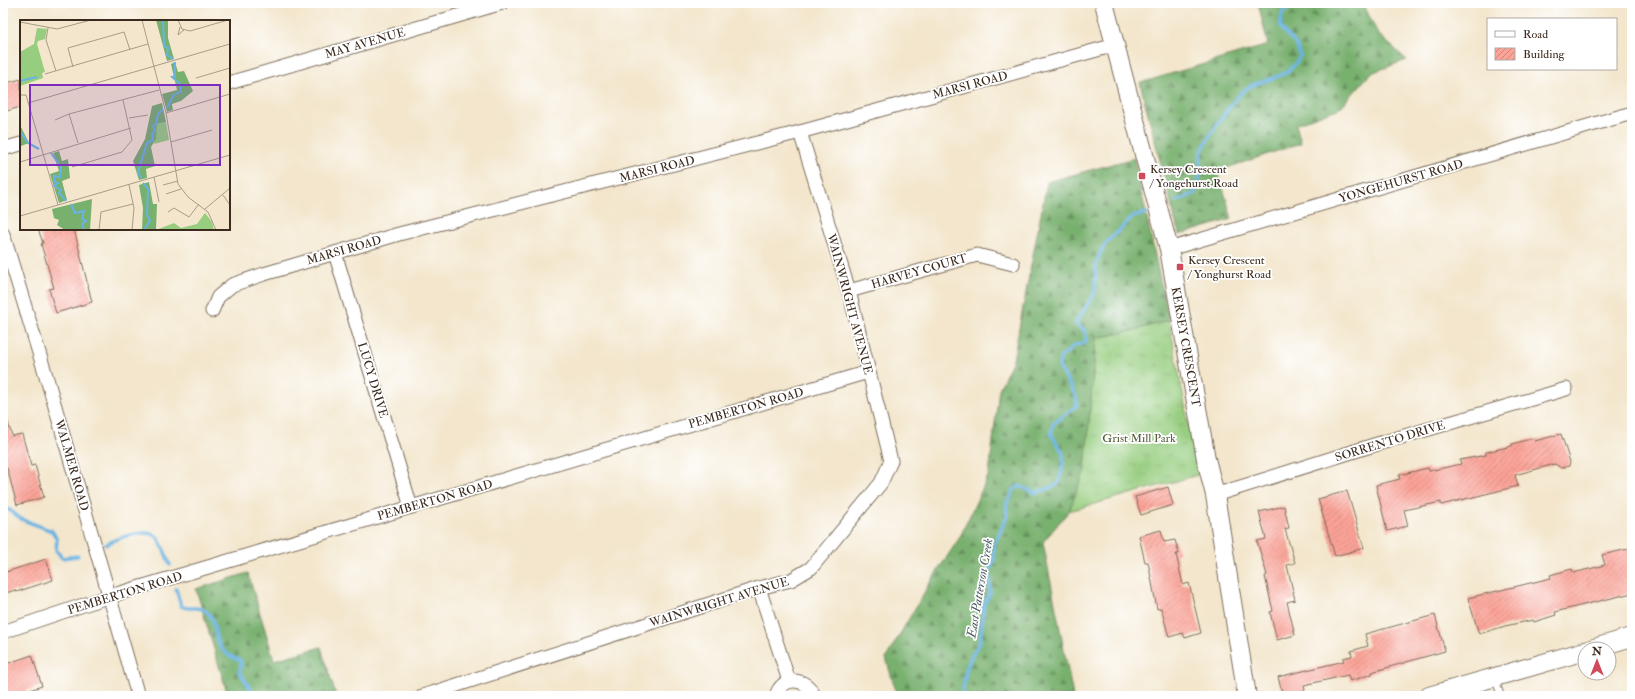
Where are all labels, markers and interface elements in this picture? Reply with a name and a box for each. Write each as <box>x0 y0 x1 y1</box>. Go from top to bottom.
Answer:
legend <box>1487 18 1617 70</box>
inset map <box>20 20 230 230</box>
street label: MAY AVENUE <box>323 25 407 62</box>
text: Road <box>1523 27 1548 42</box>
text: Building <box>1523 47 1566 62</box>
street label: MARSI ROAD <box>931 68 1010 103</box>
street label: MARSI ROAD <box>618 153 697 186</box>
street label: YONGEHURST ROAD <box>1337 156 1465 206</box>
place label: Kersey Crescent / Yongehurst Road <box>1149 162 1238 191</box>
marker: Kersey Crescent / Yongehurst Road <box>1137 171 1147 181</box>
street label: WAINWRIGHT AVENUE <box>823 231 876 377</box>
street label: MARSI ROAD <box>305 233 384 268</box>
street label: HARVEY COURT <box>869 251 969 292</box>
place label: Kersey Crescent / Yonghurst Road <box>1187 253 1271 282</box>
marker: Kersey Crescent / Yonghurst Road <box>1175 262 1185 272</box>
street label: KERSEY CRESCENT <box>1168 286 1203 408</box>
street label: LUCY DRIVE <box>354 341 391 420</box>
street label: PEMBERTON ROAD <box>687 385 806 432</box>
street label: WALMER ROAD <box>51 417 92 513</box>
street label: SORRENTO DRIVE <box>1333 417 1447 465</box>
park label: Grist Mill Park <box>1102 431 1176 446</box>
street label: PEMBERTON ROAD <box>376 477 495 524</box>
water label: East Patterson Creek <box>963 537 997 640</box>
street label: PEMBERTON ROAD <box>66 569 185 618</box>
street label: WAINWRIGHT AVENUE <box>647 574 791 631</box>
north arrow <box>1577 641 1617 681</box>
text: N <box>1591 645 1603 658</box>

